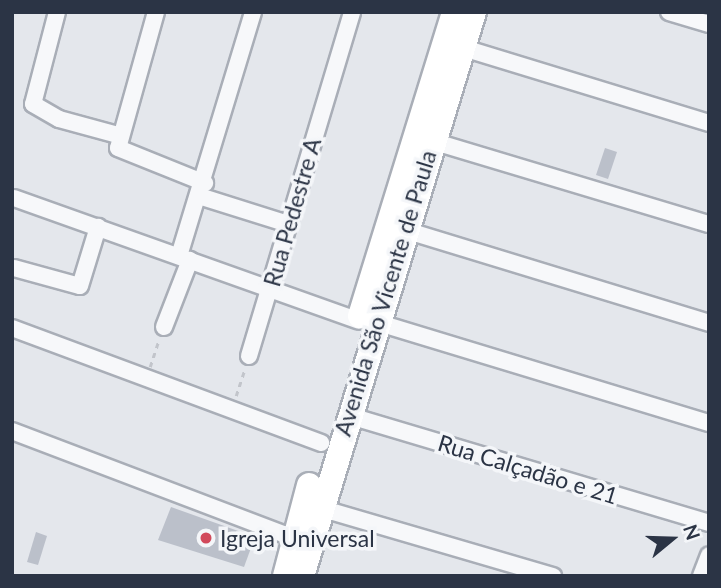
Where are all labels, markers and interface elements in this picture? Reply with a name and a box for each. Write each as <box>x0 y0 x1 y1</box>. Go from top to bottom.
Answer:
street label: Rua Pedestre A <box>257 134 327 290</box>
street label: Avenida São Vicente de Paula <box>328 147 442 439</box>
street label: Rua Calçadão e 21 <box>435 429 621 509</box>
north arrow <box>637 504 707 574</box>
text: N <box>679 521 706 543</box>
place label: Igreja Universal <box>220 524 375 552</box>
marker: Igreja Universal <box>198 530 214 546</box>

